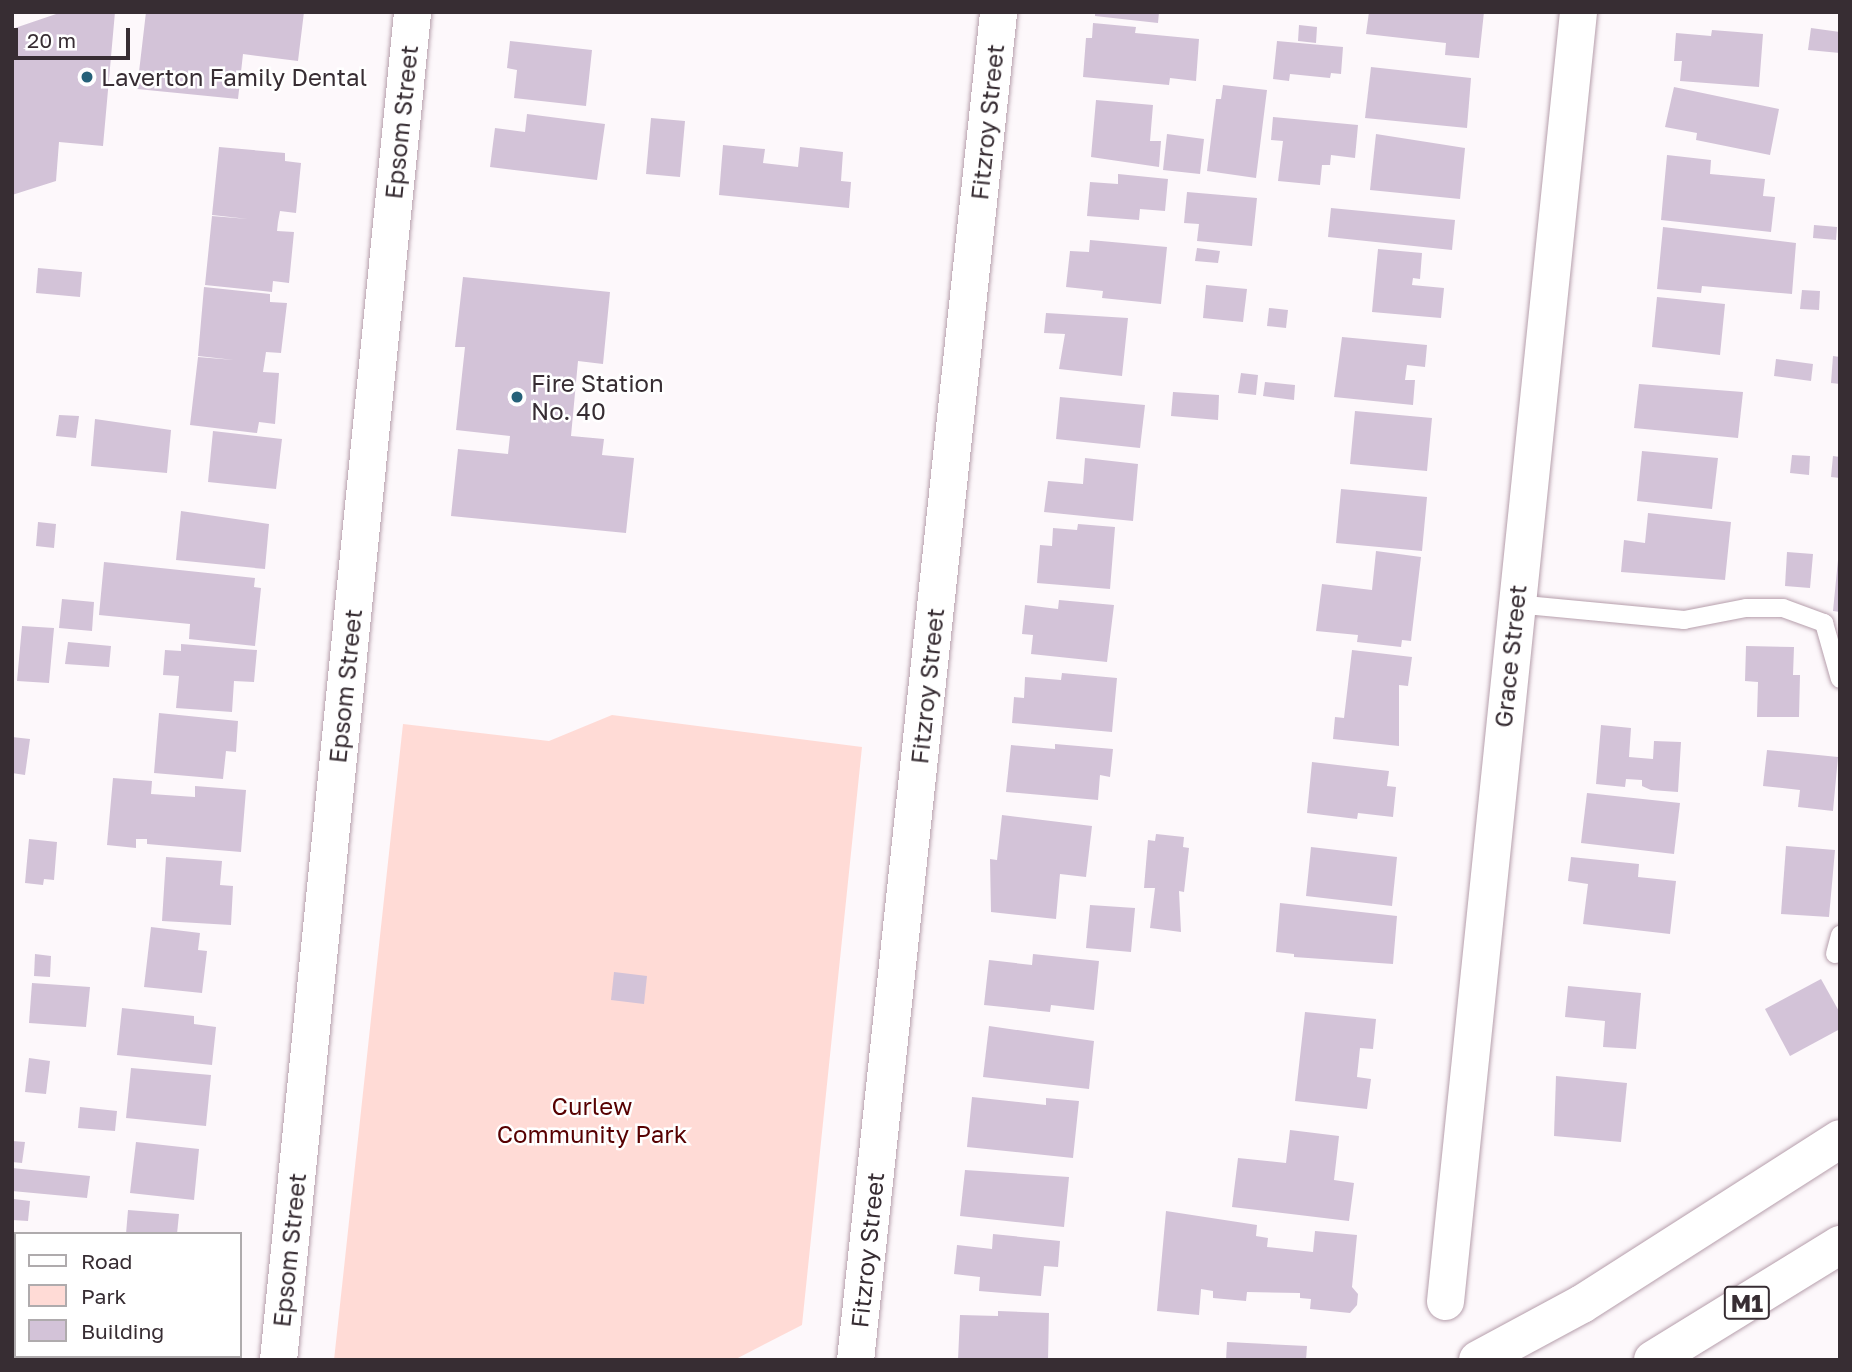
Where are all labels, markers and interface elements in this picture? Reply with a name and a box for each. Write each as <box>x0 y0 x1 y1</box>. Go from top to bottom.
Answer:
scale bar <box>18 14 133 58</box>
text: 20 m <box>27 27 76 53</box>
street label: Fitzroy Street <box>964 43 1010 201</box>
street label: Epsom Street <box>379 44 423 200</box>
place label: Laverton Family Dental <box>101 63 367 91</box>
marker: Laverton Family Dental <box>79 69 95 85</box>
place label: Fire Station No. 40 <box>531 369 664 425</box>
marker: Fire Station No. 40 <box>509 389 525 405</box>
street label: Grace Street <box>1488 583 1532 729</box>
street label: Fitzroy Street <box>904 607 950 765</box>
street label: Epsom Street <box>323 608 367 764</box>
park label: Curlew Community Park <box>497 1092 687 1148</box>
street label: Fitzroy Street <box>844 1171 890 1329</box>
street label: Epsom Street <box>267 1172 311 1328</box>
legend <box>14 1232 242 1358</box>
text: Road <box>81 1248 132 1274</box>
text: Park <box>81 1283 126 1309</box>
road number: M1 <box>1722 1284 1772 1322</box>
text: Building <box>81 1318 164 1344</box>

